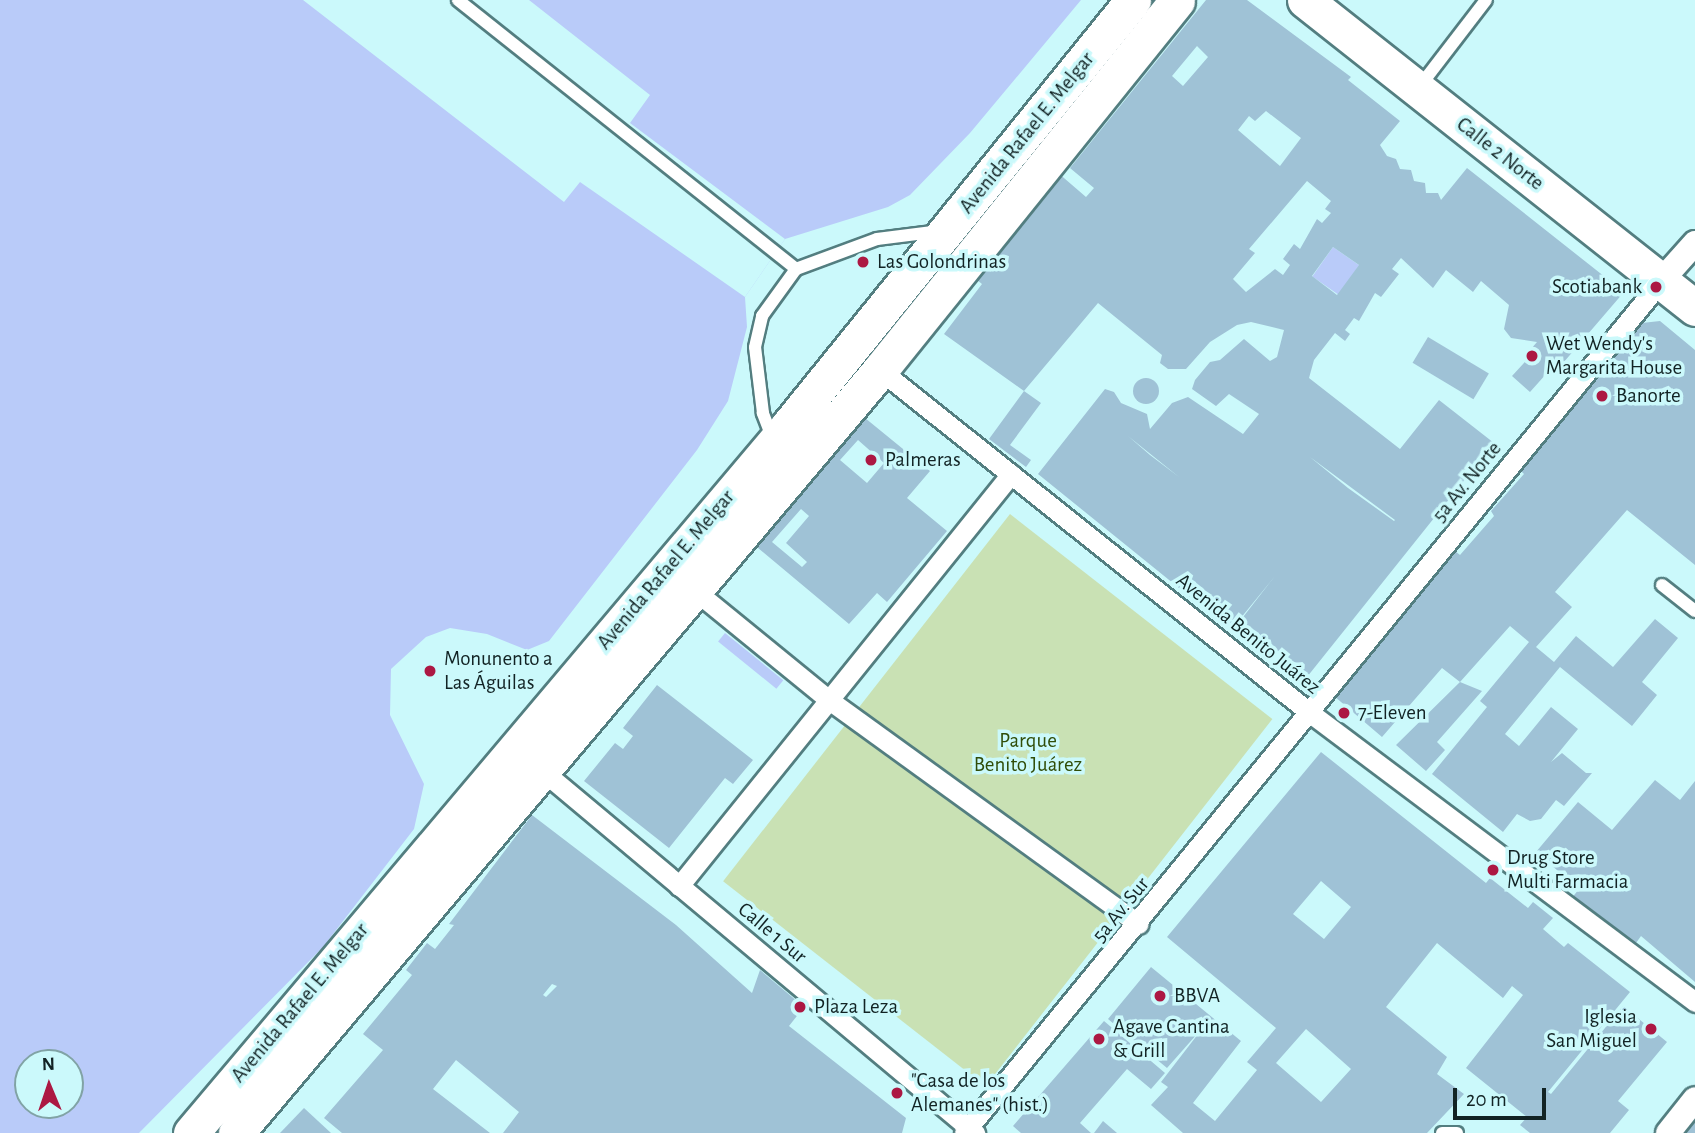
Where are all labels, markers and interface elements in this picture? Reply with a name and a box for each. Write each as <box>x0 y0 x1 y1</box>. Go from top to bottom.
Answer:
street label: Avenida Rafael E. Melgar <box>954 47 1100 219</box>
street label: Calle 2 Norte <box>1451 112 1549 196</box>
place label: Las Golondrinas <box>877 249 1006 275</box>
marker: Las Golondrinas <box>855 254 871 270</box>
place label: Scotiabank <box>1552 274 1642 300</box>
marker: Scotiabank <box>1648 279 1664 295</box>
place label: Wet Wendy's Margarita House <box>1546 331 1682 381</box>
marker: Wet Wendy's Margarita House <box>1524 348 1540 364</box>
place label: Banorte <box>1616 383 1681 409</box>
marker: Banorte <box>1594 388 1610 404</box>
street label: 5a Av. Norte <box>1427 437 1507 527</box>
place label: Palmeras <box>885 447 961 473</box>
marker: Palmeras <box>863 452 879 468</box>
street label: Avenida Rafael E. Melgar <box>592 485 740 655</box>
street label: Avenida Benito Juárez <box>1171 568 1325 700</box>
place label: Monunento a Las Águilas <box>444 646 553 696</box>
marker: Monunento a Las Águilas <box>422 663 438 679</box>
place label: 7-Eleven <box>1358 700 1427 726</box>
marker: 7-Eleven <box>1336 705 1352 721</box>
park label: Parque Benito Juárez <box>974 728 1082 778</box>
place label: Drug Store Multi Farmacia <box>1507 845 1628 895</box>
marker: Drug Store Multi Farmacia <box>1485 862 1501 878</box>
street label: 5a Av. Sur <box>1087 872 1155 948</box>
street label: Calle 1 Sur <box>732 897 812 969</box>
street label: Avenida Rafael E. Melgar <box>226 918 374 1088</box>
place label: BBVA <box>1174 983 1220 1009</box>
marker: BBVA <box>1152 988 1168 1004</box>
place label: Plaza Leza <box>814 994 898 1020</box>
marker: Plaza Leza <box>792 999 808 1015</box>
place label: Iglesia San Miguel <box>1546 1004 1637 1054</box>
place label: Agave Cantina & Grill <box>1113 1014 1230 1064</box>
marker: Iglesia San Miguel <box>1643 1021 1659 1037</box>
marker: Agave Cantina & Grill <box>1091 1031 1107 1047</box>
north arrow <box>14 1049 84 1119</box>
text: N <box>41 1055 55 1074</box>
place label: "Casa de los Alemanes" (hist.) <box>911 1068 1049 1118</box>
scale bar <box>1457 1074 1550 1118</box>
marker: "Casa de los Alemanes" (hist.) <box>889 1085 905 1101</box>
text: 20 m <box>1466 1089 1507 1110</box>

